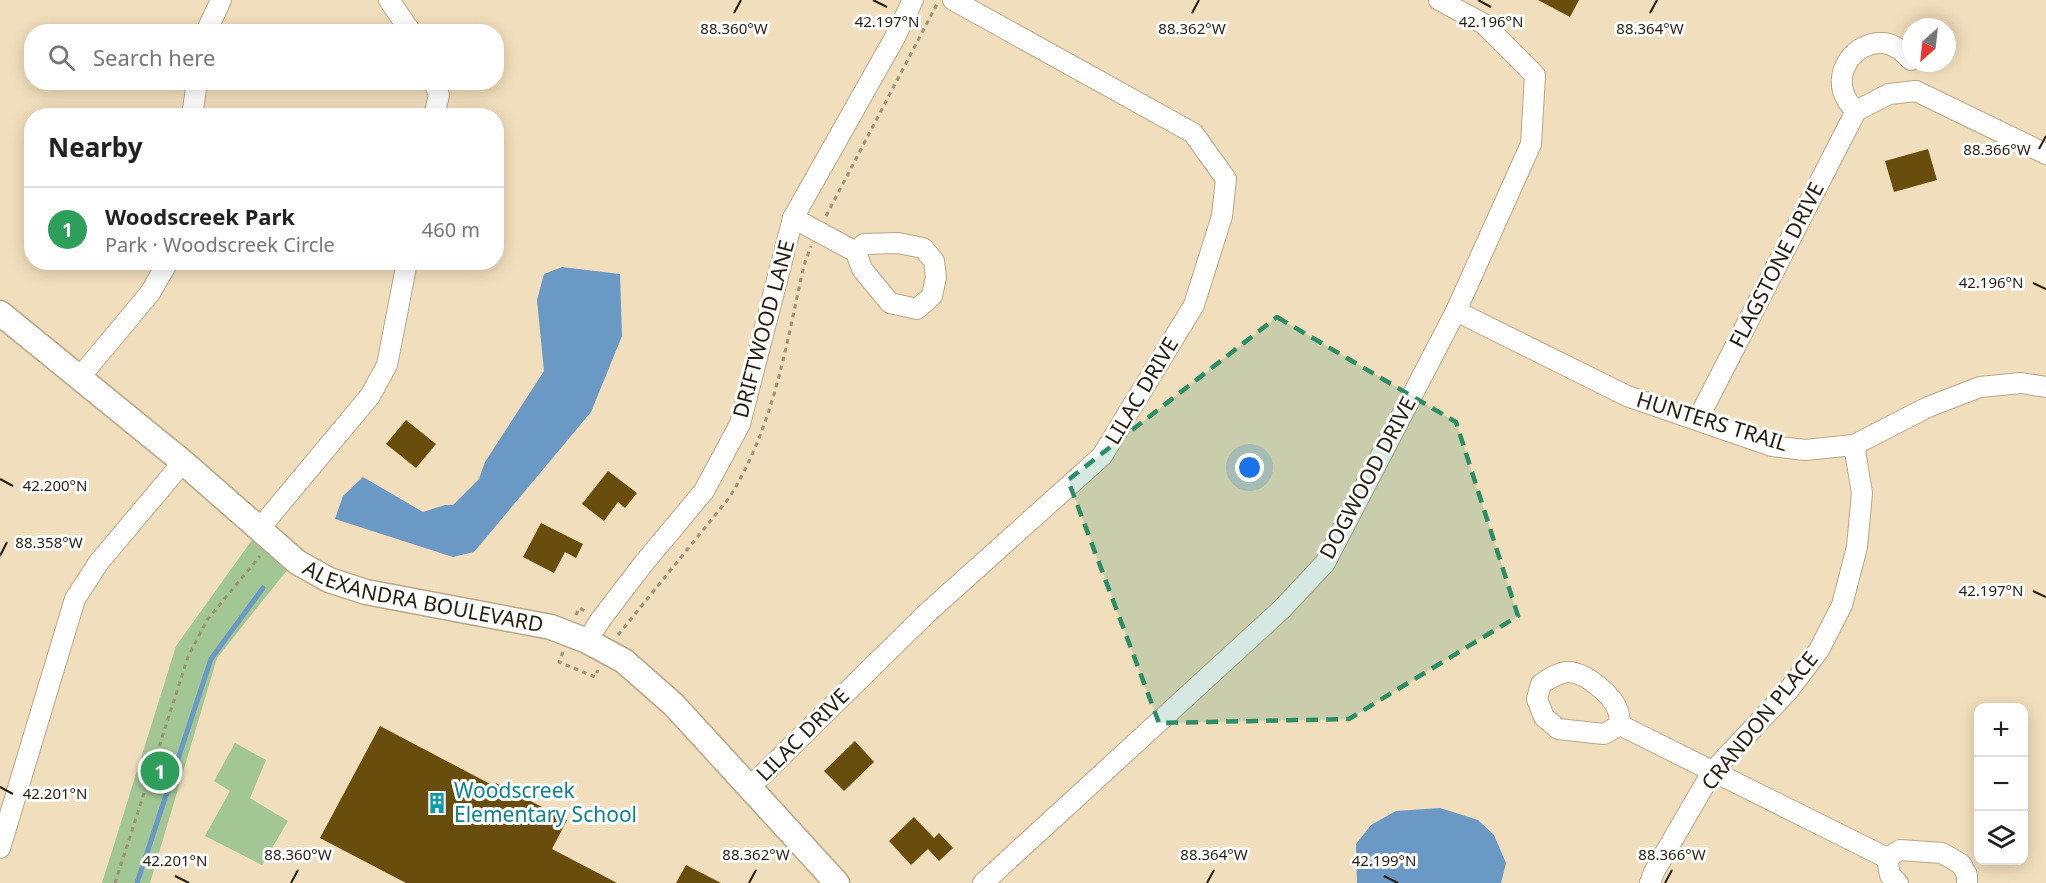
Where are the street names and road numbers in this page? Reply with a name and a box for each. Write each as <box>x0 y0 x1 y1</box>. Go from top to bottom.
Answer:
street label: FLAGSTONE DRIVE <box>1722 177 1830 352</box>
street label: DRIFTWOOD LANE <box>726 237 800 421</box>
street label: LILAC DRIVE <box>1098 332 1184 449</box>
street label: HUNTERS TRAIL <box>1633 385 1791 457</box>
street label: DOGWOOD DRIVE <box>1313 392 1422 563</box>
street label: ALEXANDRA BOULEVARD <box>298 553 546 638</box>
street label: CRANDON PLACE <box>1695 645 1824 795</box>
street label: LILAC DRIVE <box>750 682 855 787</box>

